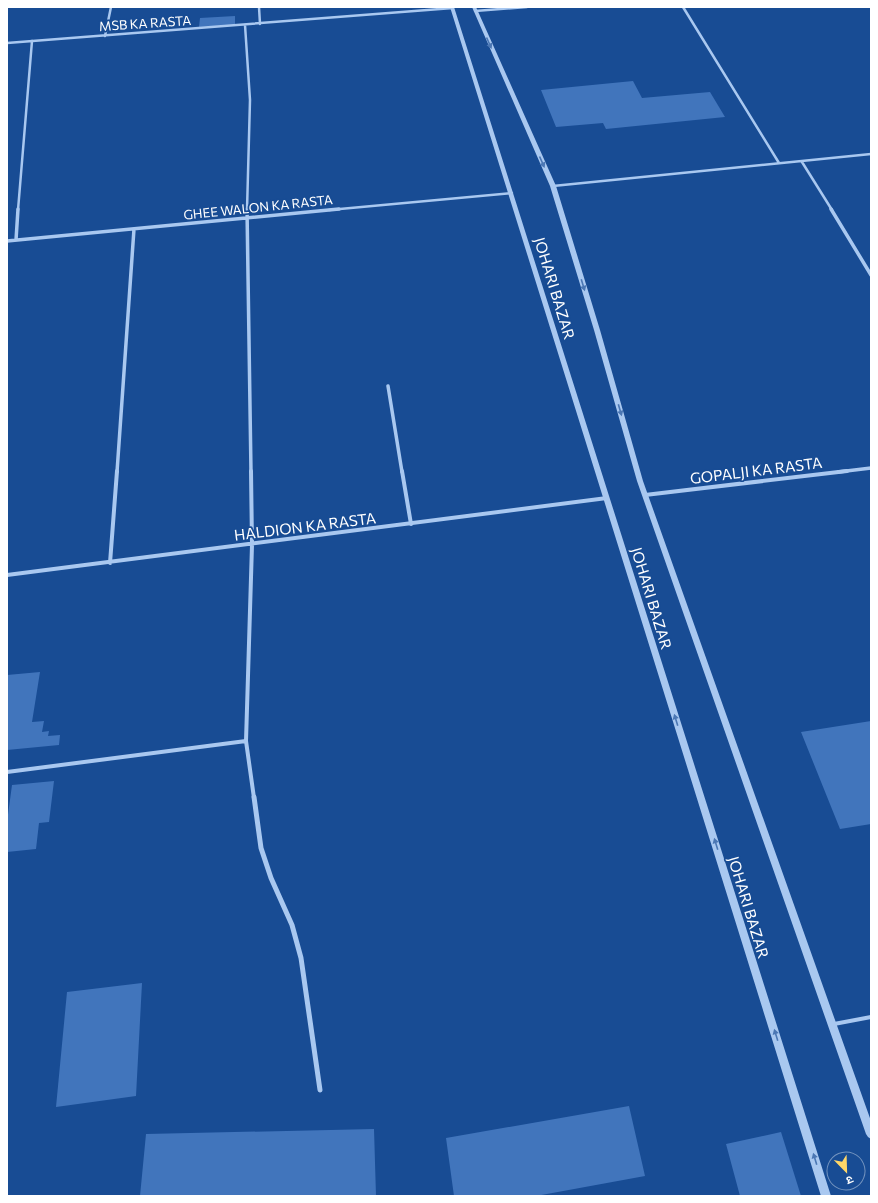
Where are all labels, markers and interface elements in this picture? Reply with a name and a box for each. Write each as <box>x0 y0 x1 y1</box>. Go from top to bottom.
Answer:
street label: MSB KA RASTA <box>98 12 192 34</box>
one-way arrow <box>487 37 493 49</box>
one-way arrow <box>539 156 545 167</box>
street label: GHEE WALON KA RASTA <box>183 191 333 223</box>
street label: JOHARI BAZAR <box>531 235 579 341</box>
one-way arrow <box>580 279 586 291</box>
one-way arrow <box>617 404 623 416</box>
street label: GOPALJI KA RASTA <box>689 453 823 487</box>
street label: HALDION KA RASTA <box>233 508 377 544</box>
street label: JOHARI BAZAR <box>628 545 676 651</box>
one-way arrow <box>673 714 679 726</box>
one-way arrow <box>712 838 718 850</box>
street label: JOHARI BAZAR <box>725 854 773 960</box>
one-way arrow <box>772 1028 778 1040</box>
north arrow <box>826 1151 866 1191</box>
one-way arrow <box>812 1152 818 1164</box>
text: उ <box>844 1173 856 1188</box>

